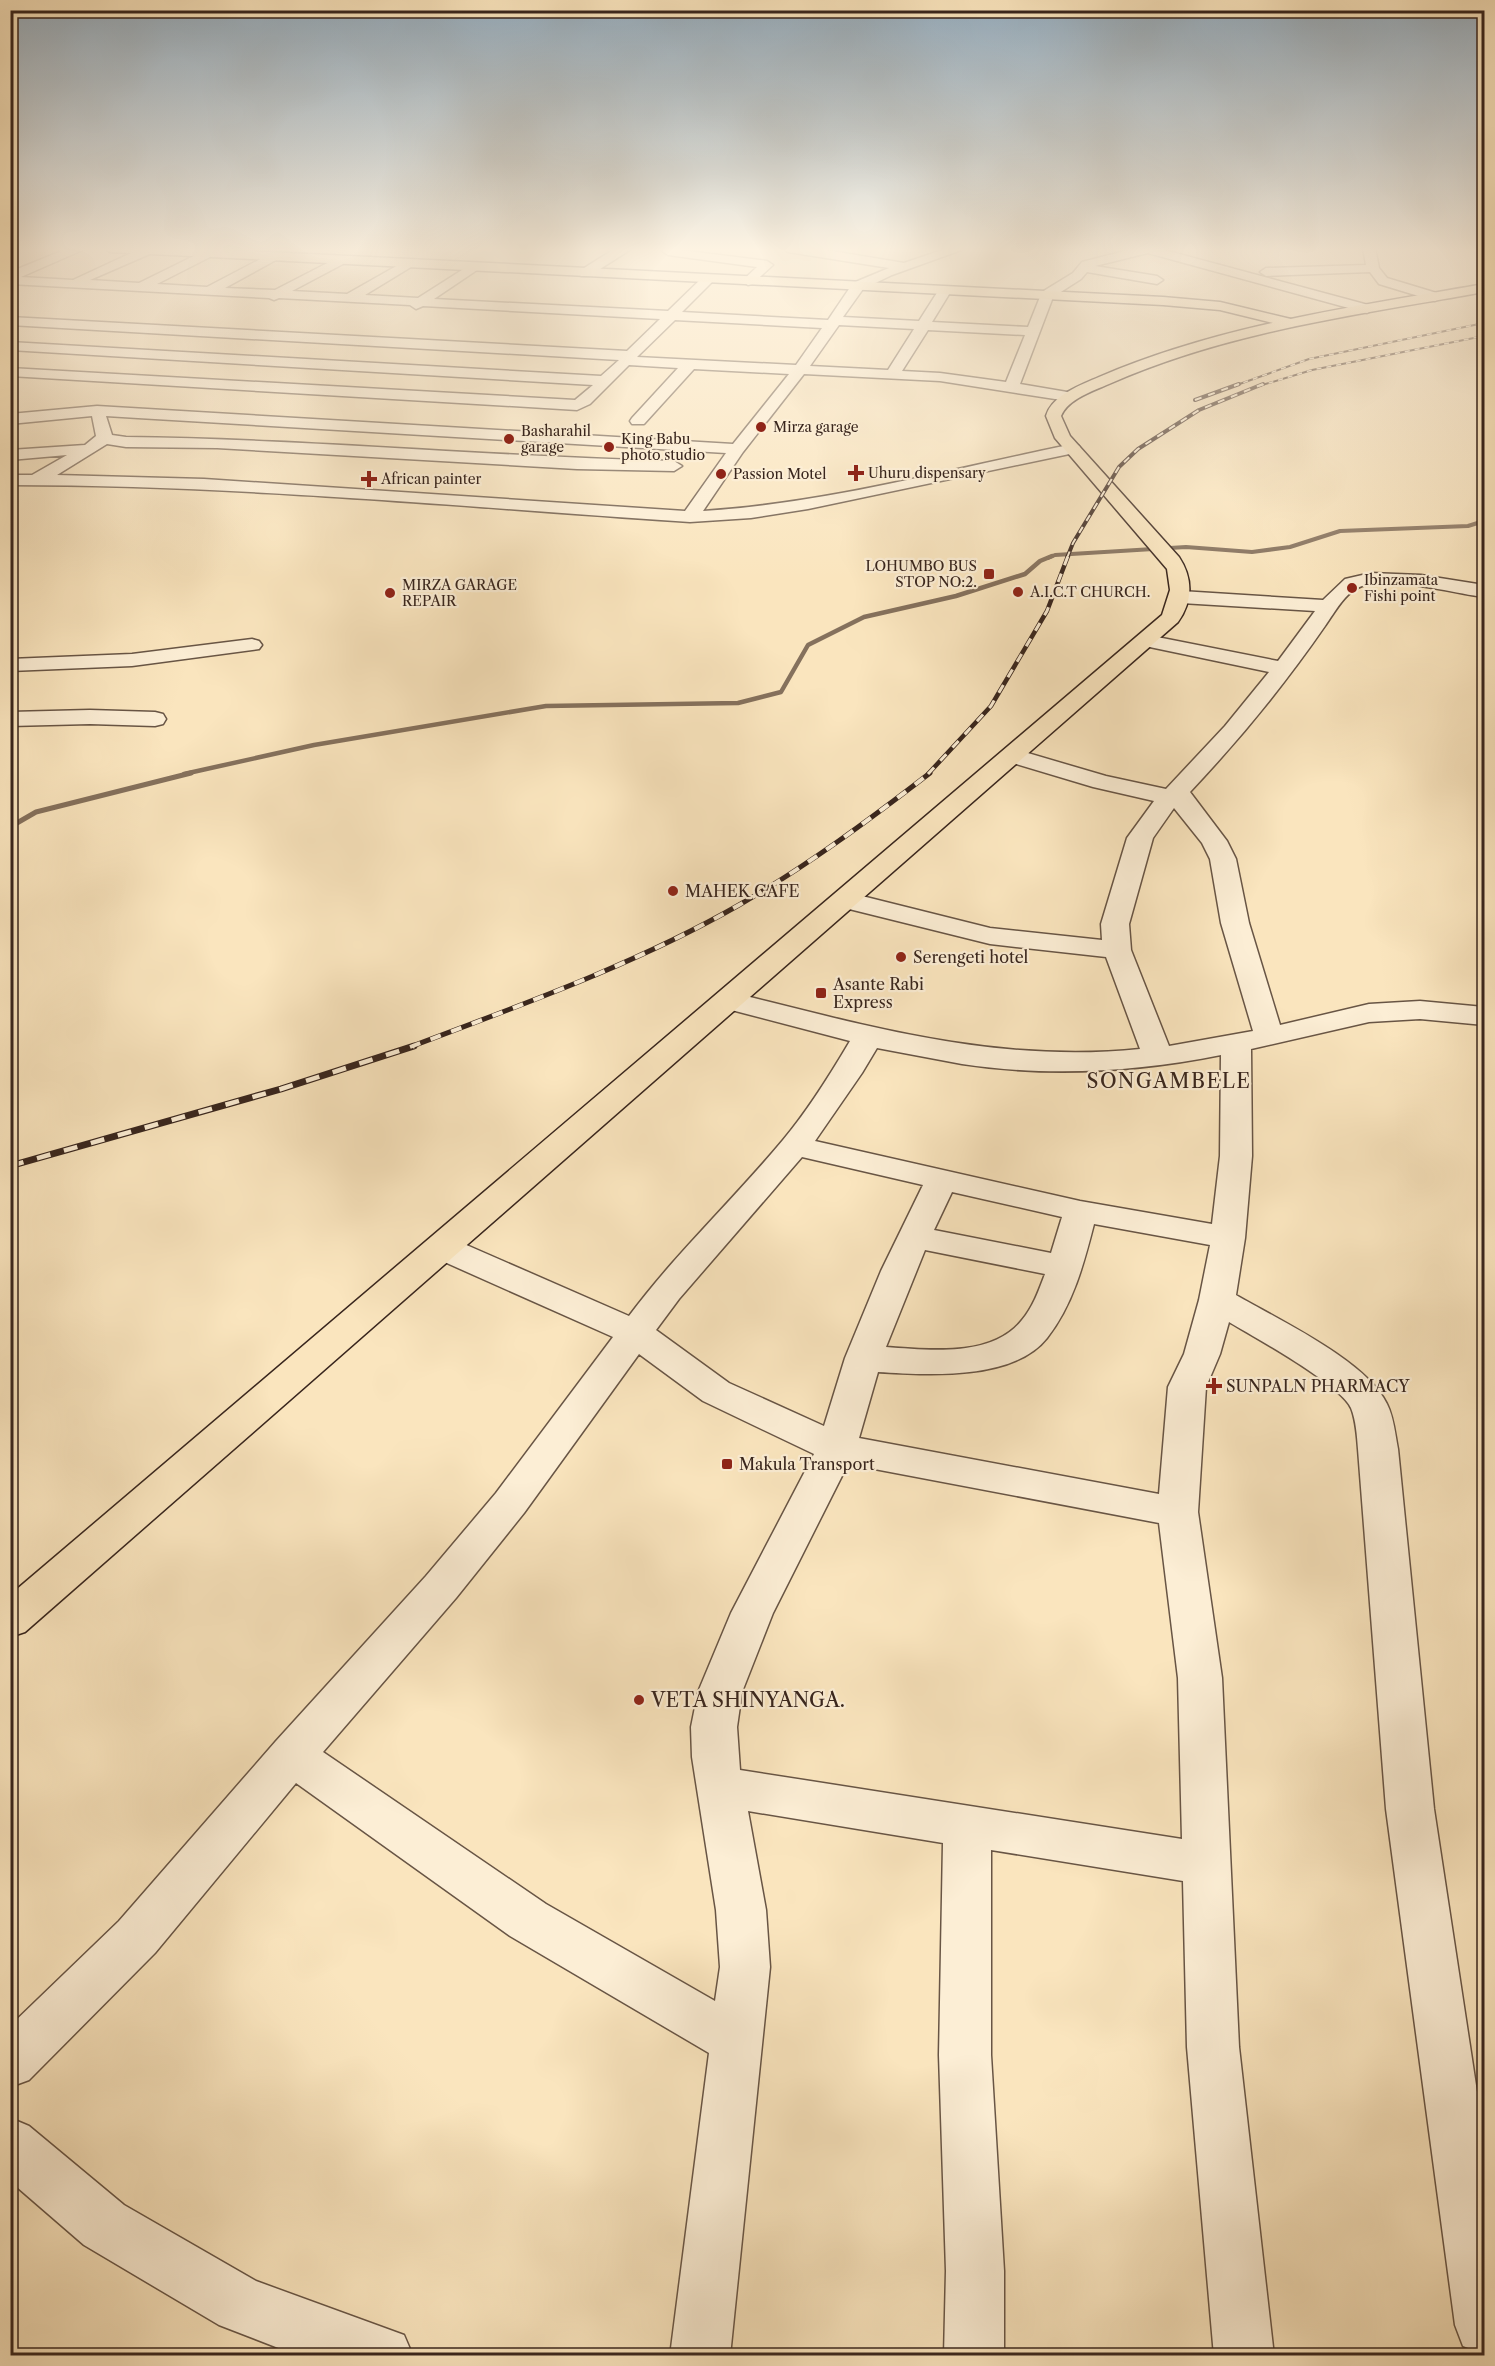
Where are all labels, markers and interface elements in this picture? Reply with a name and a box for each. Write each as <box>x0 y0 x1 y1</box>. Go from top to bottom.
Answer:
place label: Mirza garage <box>773 418 859 436</box>
marker: Mirza garage <box>754 420 768 434</box>
place label: Basharahil garage <box>521 422 591 456</box>
place label: King Babu photo studio <box>621 430 705 464</box>
marker: Basharahil garage <box>502 432 516 446</box>
marker: King Babu photo studio <box>602 440 616 454</box>
place label: Uhuru dispensary <box>868 464 986 482</box>
place label: Passion Motel <box>733 465 826 483</box>
marker: Uhuru dispensary <box>849 466 863 480</box>
marker: Passion Motel <box>714 467 728 481</box>
place label: African painter <box>380 470 482 488</box>
marker: African painter <box>362 472 376 486</box>
place label: LOHUMBO BUS STOP NO:2. <box>865 557 977 591</box>
marker: LOHUMBO BUS STOP NO:2. <box>982 567 996 581</box>
place label: Ibinzamata Fishi point <box>1364 571 1439 605</box>
place label: MIRZA GARAGE REPAIR <box>402 576 517 610</box>
marker: Ibinzamata Fishi point <box>1345 581 1359 595</box>
place label: A.I.C.T CHURCH. <box>1029 583 1150 601</box>
marker: A.I.C.T CHURCH. <box>1011 585 1025 599</box>
marker: MIRZA GARAGE REPAIR <box>383 586 397 600</box>
place label: MAHEK CAFE <box>685 881 800 901</box>
marker: MAHEK CAFE <box>666 884 680 898</box>
place label: Serengeti hotel <box>913 947 1029 967</box>
marker: Serengeti hotel <box>894 950 908 964</box>
place label: Asante Rabi Express <box>832 974 924 1012</box>
marker: Asante Rabi Express <box>814 986 828 1000</box>
district label: SONGAMBELE <box>1086 1069 1252 1093</box>
place label: SUNPALN PHARMACY <box>1226 1376 1410 1396</box>
marker: SUNPALN PHARMACY <box>1207 1379 1221 1393</box>
place label: Makula Transport <box>739 1454 875 1474</box>
marker: Makula Transport <box>720 1457 734 1471</box>
place label: VETA SHINYANGA. <box>650 1688 845 1712</box>
marker: VETA SHINYANGA. <box>632 1693 646 1707</box>

